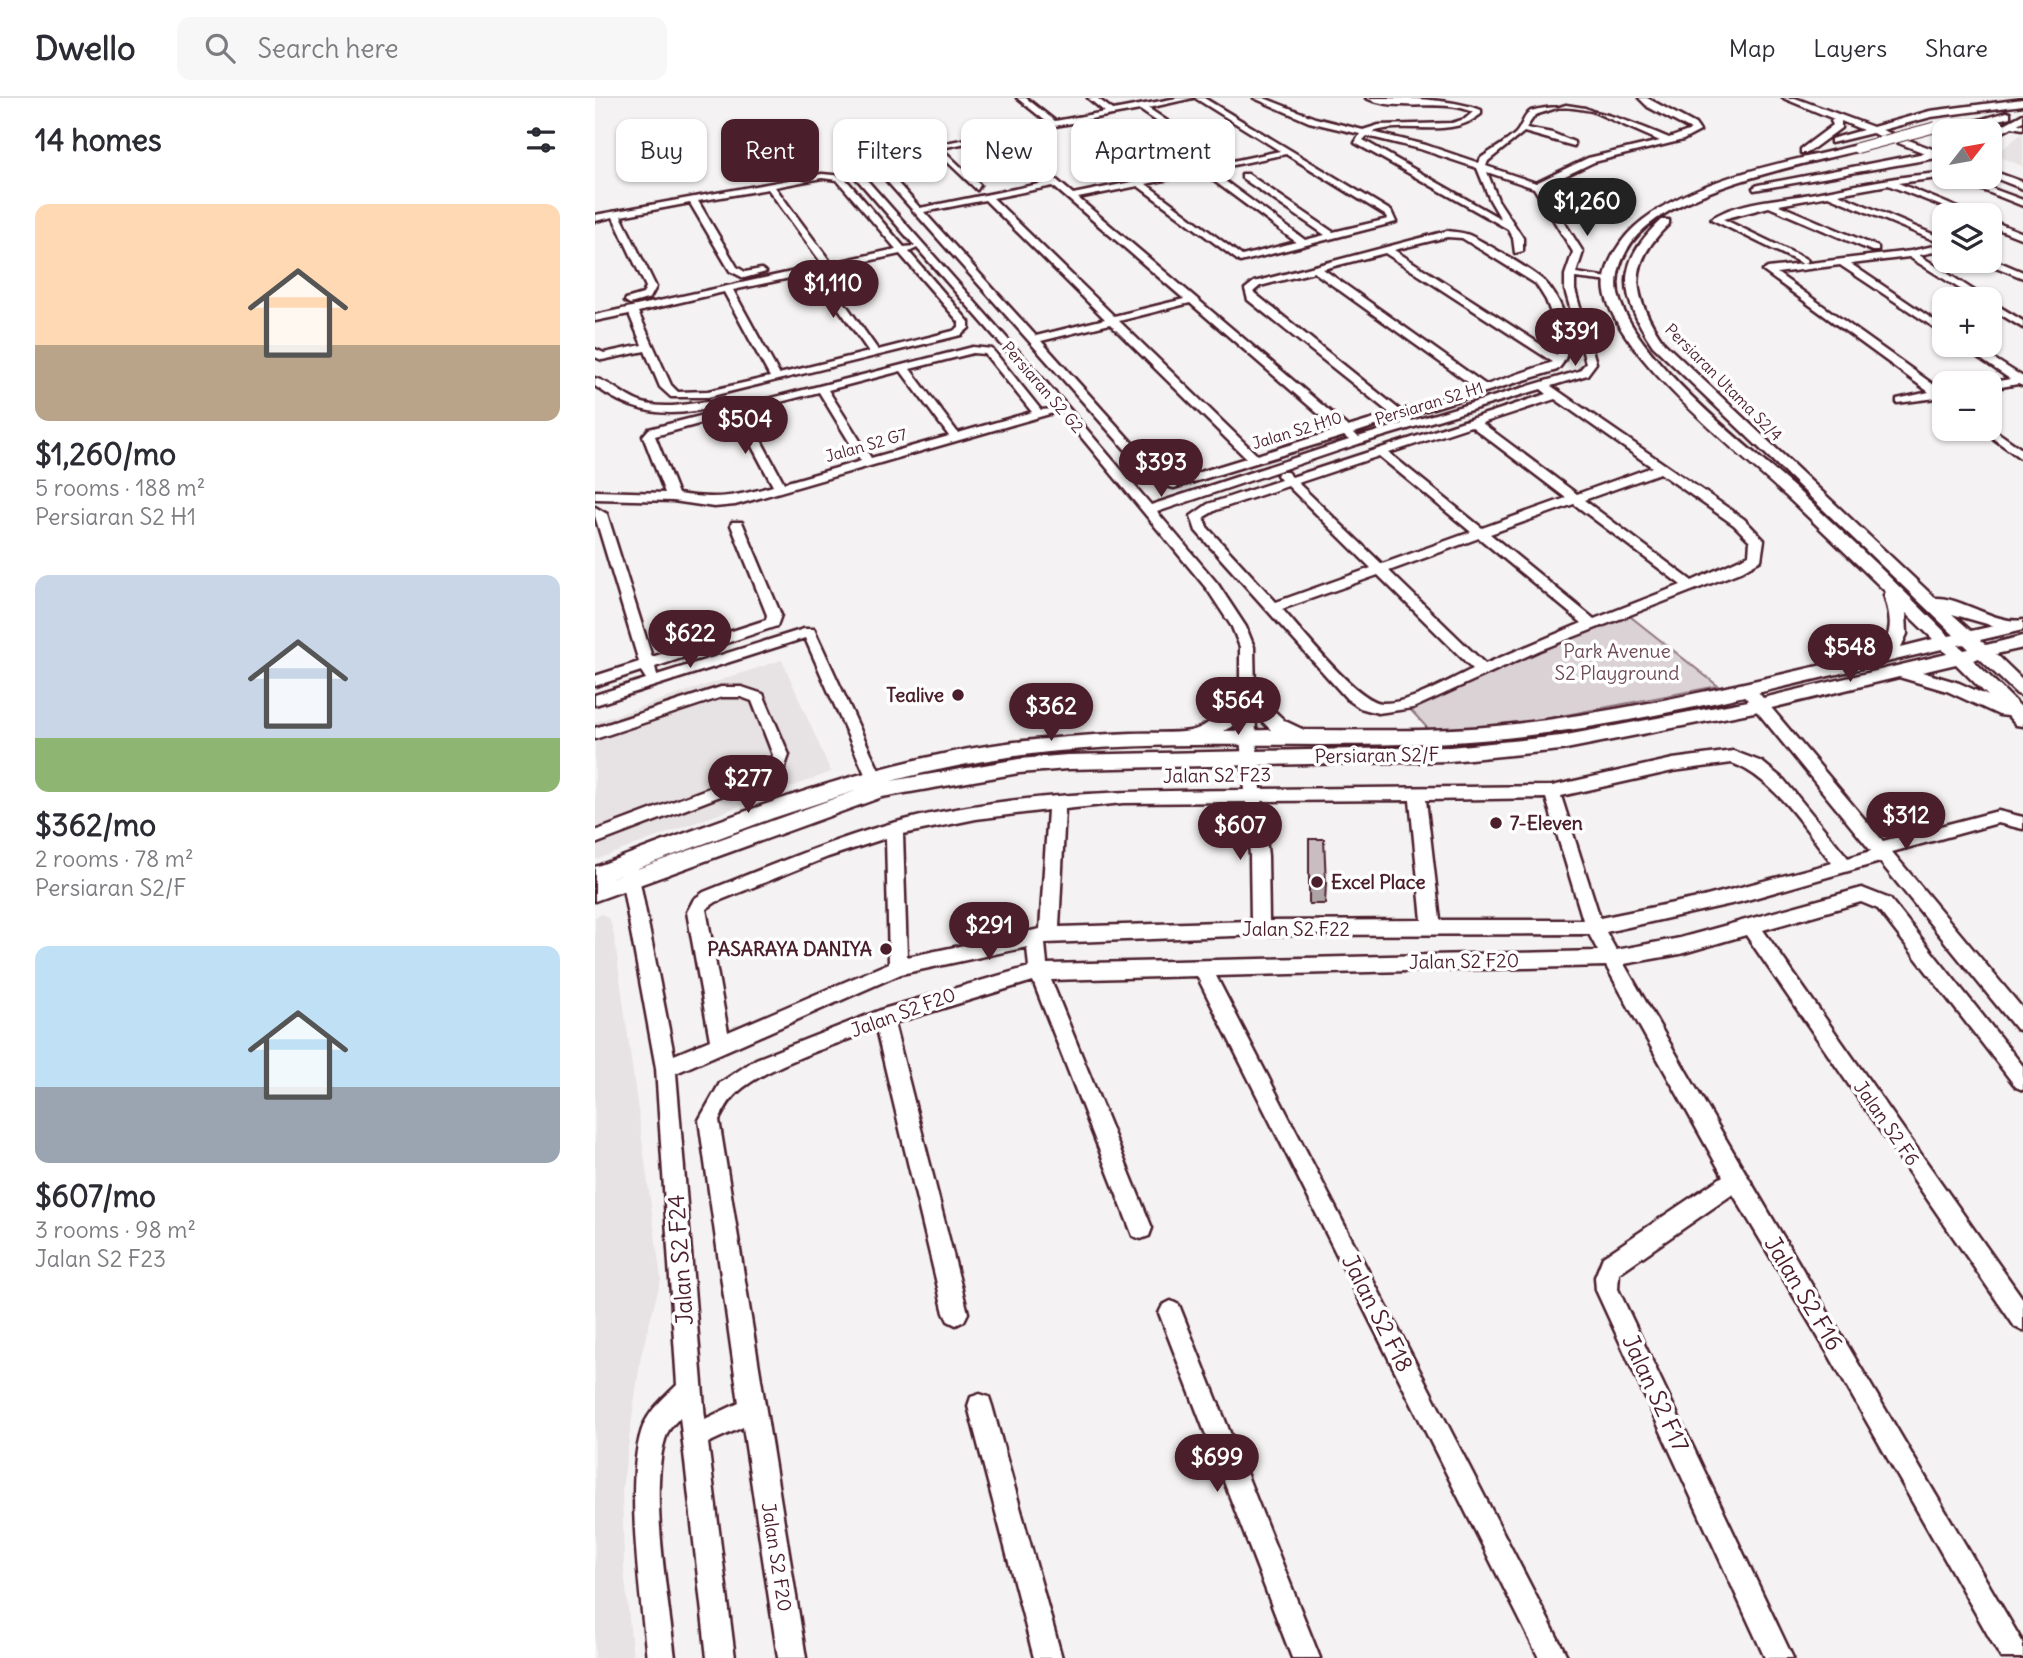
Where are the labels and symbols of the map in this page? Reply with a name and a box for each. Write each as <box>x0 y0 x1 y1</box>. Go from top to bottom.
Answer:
north arrow <box>1932 119 2002 189</box>
pin: $1,260 <box>1530 178 1644 238</box>
pin: $1,110 <box>776 260 890 320</box>
pin: $391 <box>1534 308 1616 368</box>
street label: Persiaran Utama S2/4 <box>1661 319 1787 445</box>
street label: Persiaran S2 G2 <box>998 337 1088 437</box>
street label: Persiaran S2 H1 <box>1373 377 1485 429</box>
pin: $504 <box>704 396 786 456</box>
street label: Jalan S2 H10 <box>1250 407 1344 453</box>
street label: Jalan S2 G7 <box>823 424 909 466</box>
pin: $393 <box>1120 440 1202 499</box>
pin: $622 <box>649 610 731 670</box>
pin: $548 <box>1809 624 1891 684</box>
park label: Park Avenue S2 Playground <box>1555 639 1679 685</box>
pin: $564 <box>1197 678 1279 737</box>
place label: Tealive <box>886 683 944 707</box>
pin: $362 <box>1010 684 1092 743</box>
marker: Tealive <box>950 687 966 703</box>
street label: Persiaran S2/F <box>1314 742 1440 768</box>
pin: $277 <box>707 756 789 815</box>
street label: Jalan S2 F23 <box>1163 762 1271 788</box>
pin: $312 <box>1865 792 1947 852</box>
pin: $607 <box>1199 802 1281 862</box>
place label: 7-Eleven <box>1510 811 1583 835</box>
marker: 7-Eleven <box>1488 815 1504 831</box>
place label: Excel Place <box>1331 870 1425 894</box>
marker: Excel Place <box>1309 874 1325 890</box>
pin: $291 <box>948 902 1030 962</box>
street label: Jalan S2 F22 <box>1242 917 1350 941</box>
place label: PASARAYA DANIYA <box>707 937 872 961</box>
marker: PASARAYA DANIYA <box>878 941 894 957</box>
street label: Jalan S2 F20 <box>1409 948 1519 974</box>
street label: Jalan S2 F20 <box>847 982 959 1042</box>
street label: Jalan S2 F6 <box>1849 1076 1925 1170</box>
street label: Jalan S2 F24 <box>661 1194 699 1326</box>
street label: Jalan S2 F16 <box>1759 1231 1849 1355</box>
street label: Jalan S2 F18 <box>1336 1249 1420 1377</box>
street label: Jalan S2 F17 <box>1616 1330 1696 1456</box>
pin: $699 <box>1176 1434 1258 1494</box>
street label: Jalan S2 F20 <box>757 1501 797 1613</box>

